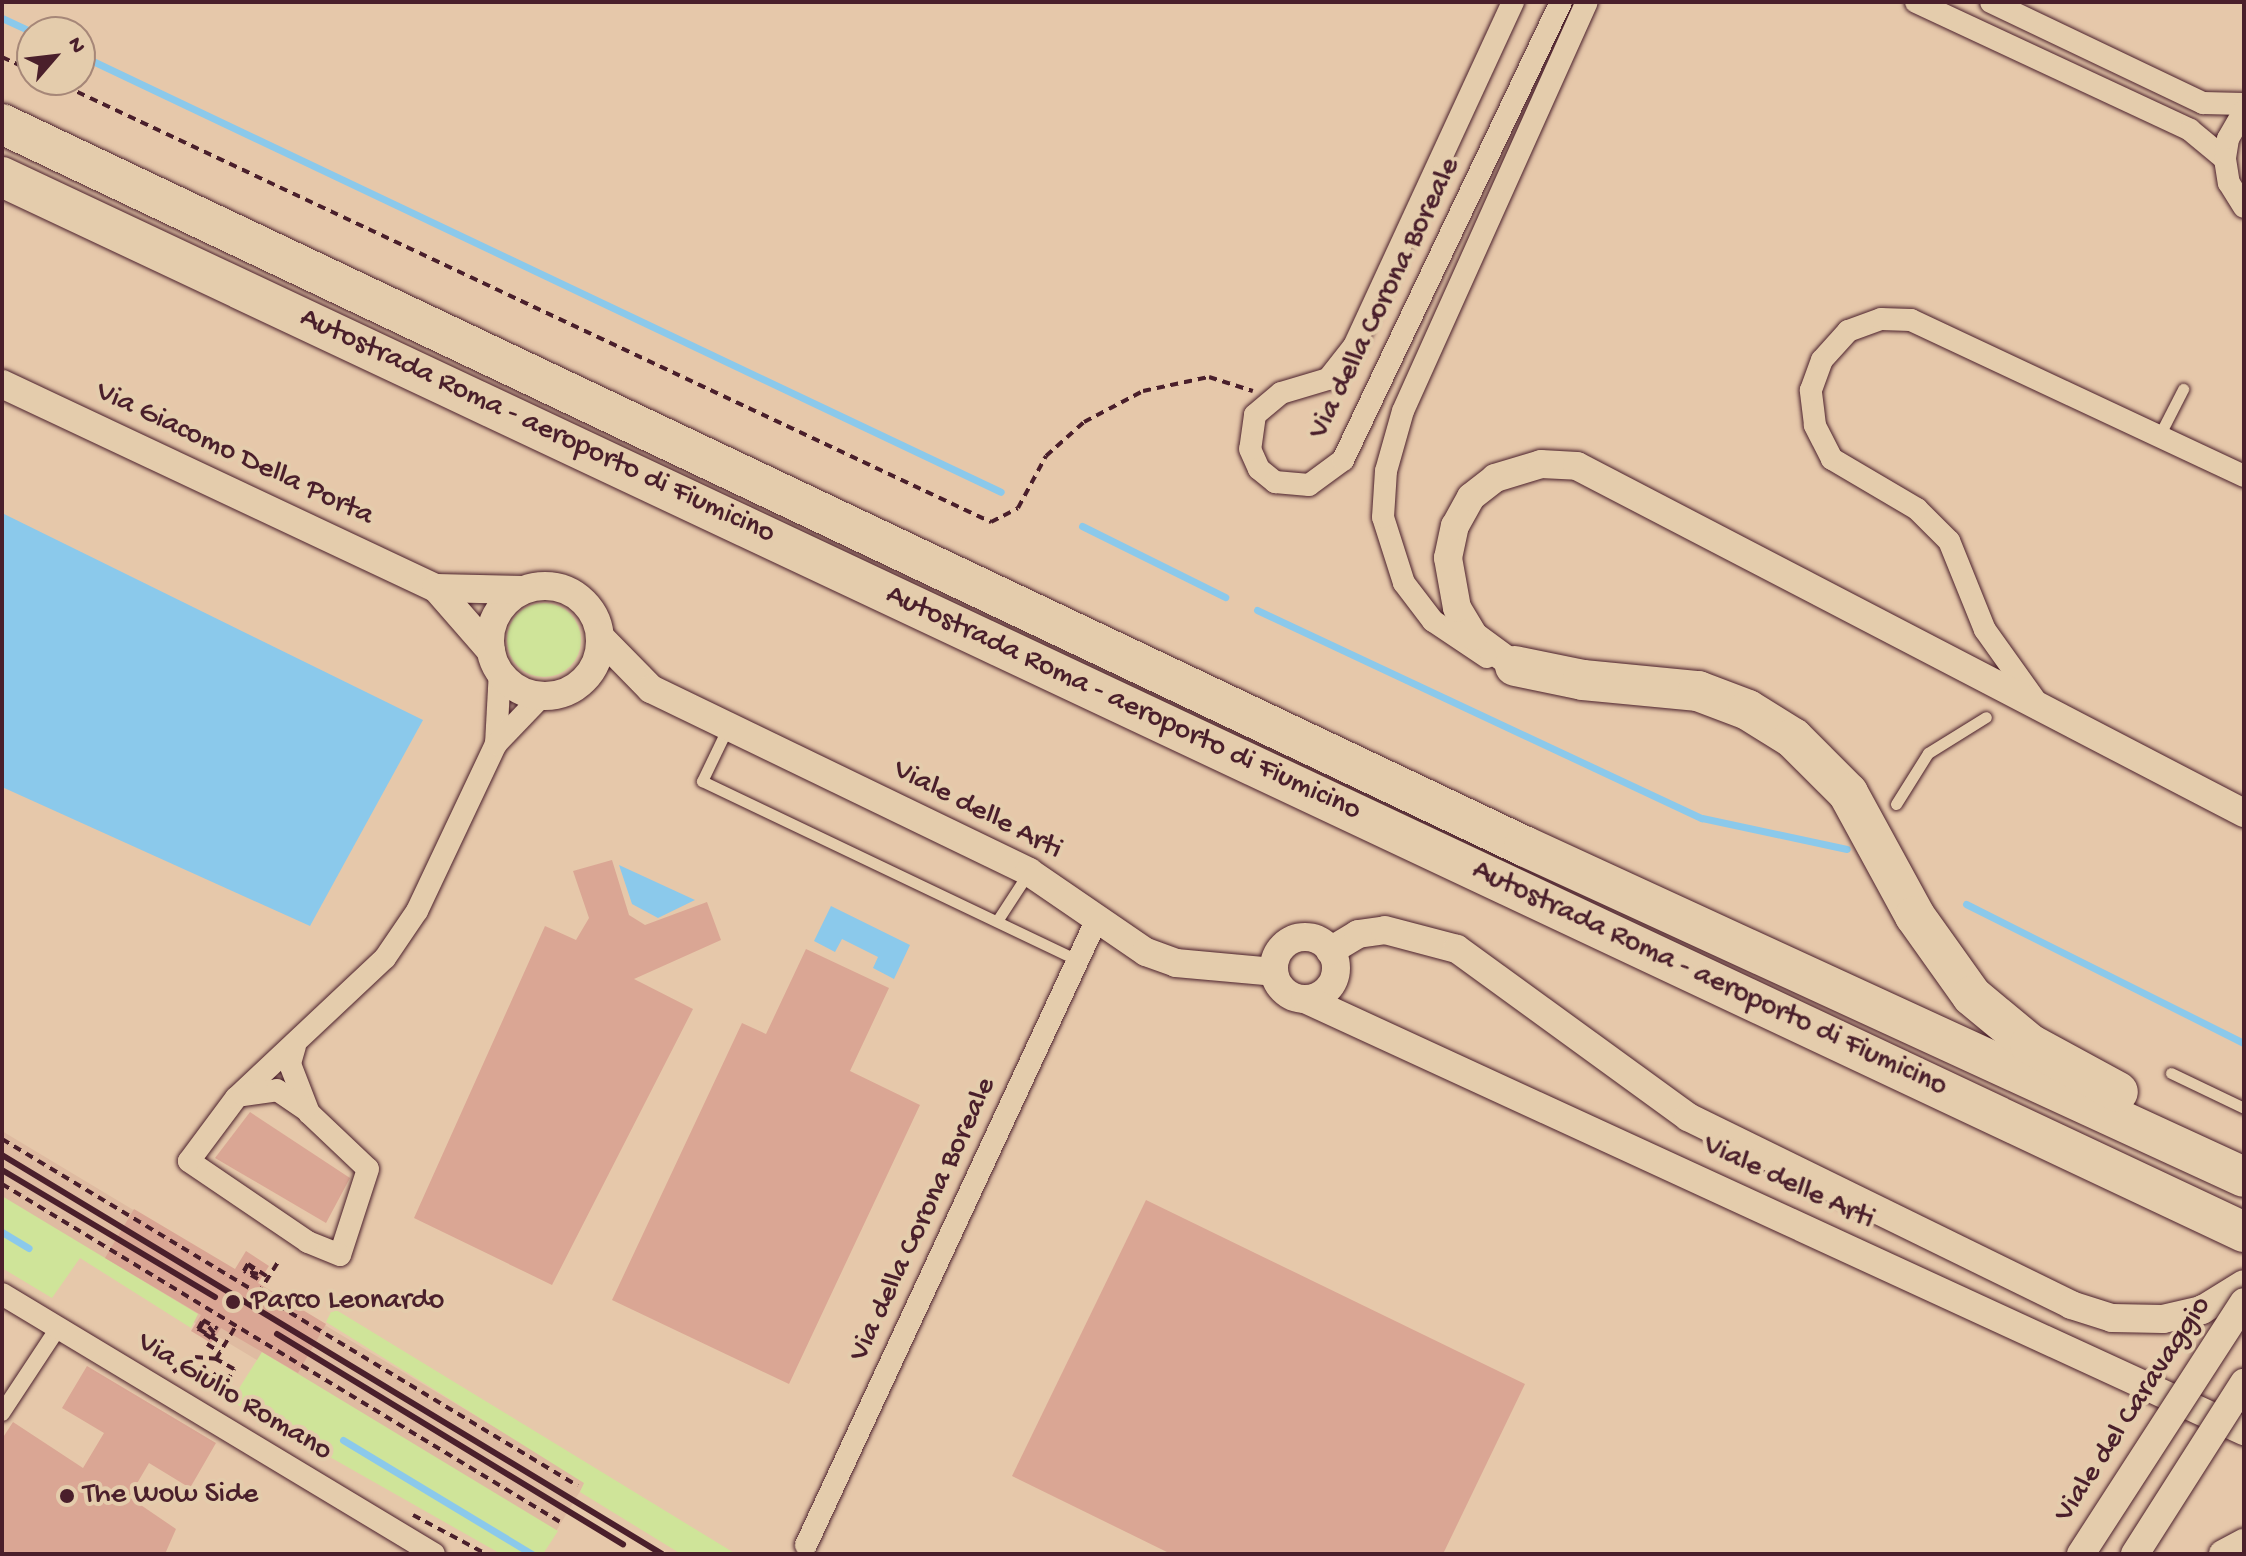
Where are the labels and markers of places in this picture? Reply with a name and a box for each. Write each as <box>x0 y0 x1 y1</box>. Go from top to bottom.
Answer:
place label: Parco Leonardo <box>251 1284 444 1320</box>
marker: Parco Leonardo <box>222 1291 244 1313</box>
place label: The Wow Side <box>83 1478 258 1514</box>
marker: The Wow Side <box>58 1487 76 1505</box>

